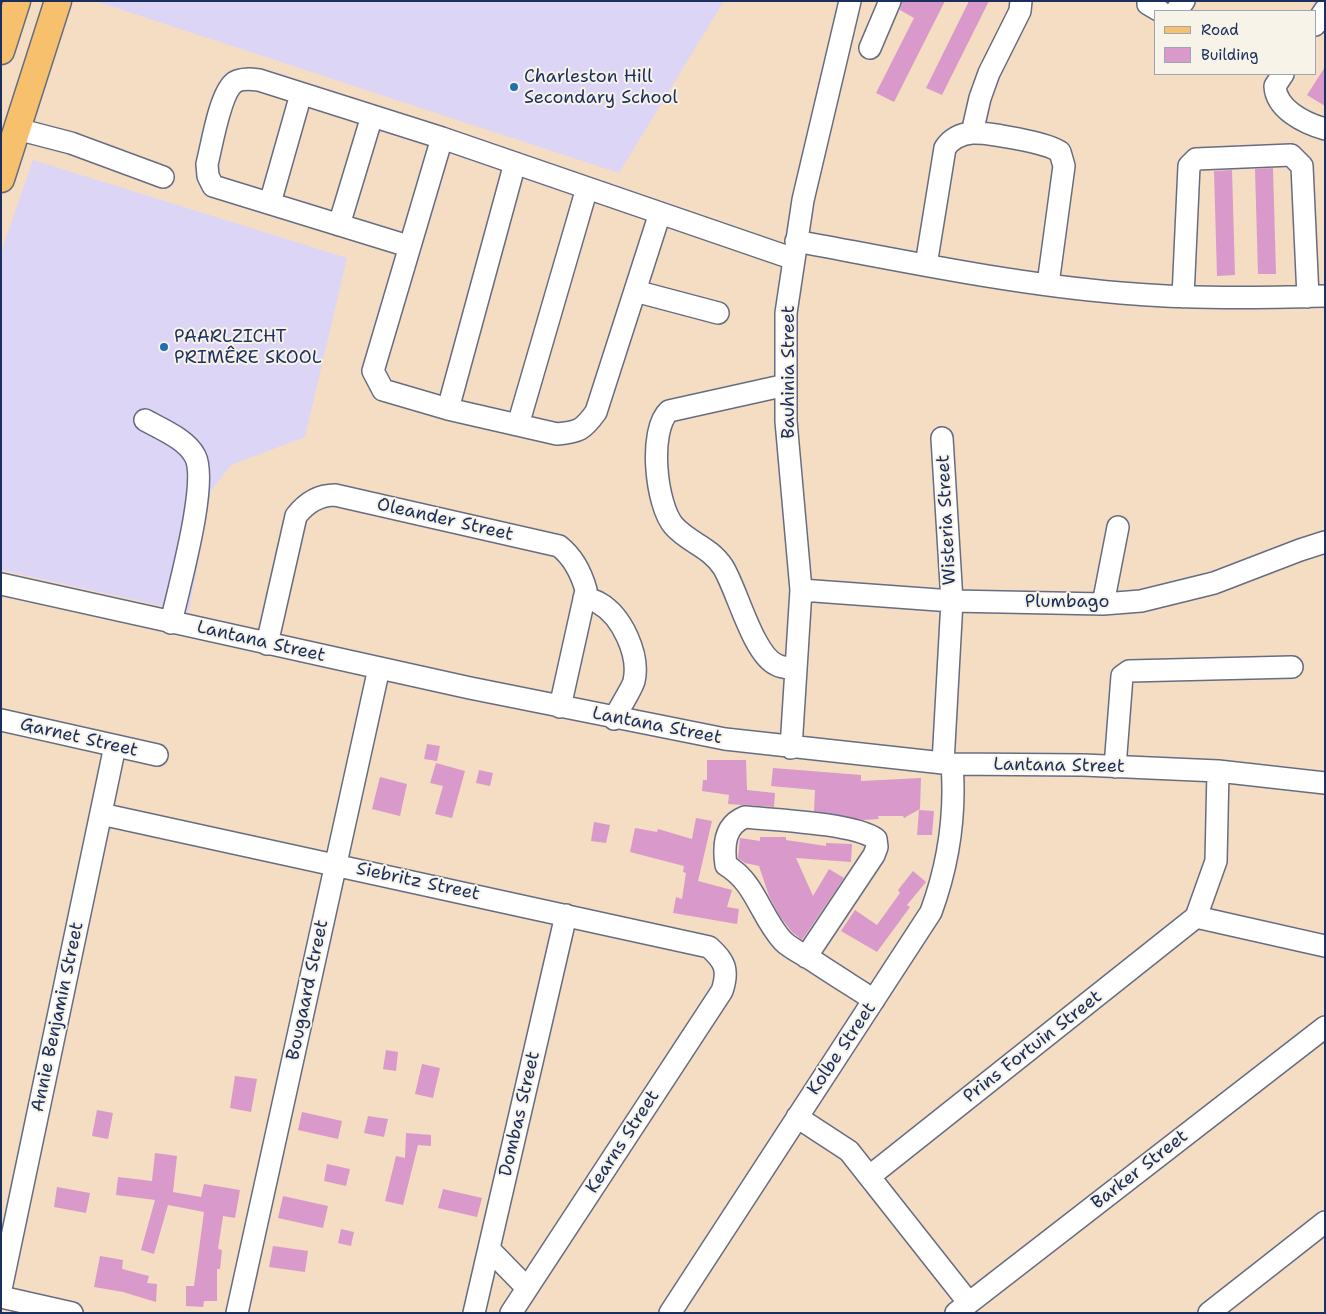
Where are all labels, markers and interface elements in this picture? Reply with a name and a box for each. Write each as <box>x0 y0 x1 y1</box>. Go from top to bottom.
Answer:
legend <box>1154 10 1316 75</box>
text: Road <box>1201 20 1239 40</box>
text: Building <box>1201 45 1258 65</box>
place label: Charleston Hill Secondary School <box>524 66 678 108</box>
marker: Charleston Hill Secondary School <box>508 81 520 93</box>
street label: Bauhinia Street <box>778 305 800 439</box>
place label: PAARLZICHT PRIMÊRE SKOOL <box>174 326 322 368</box>
marker: PAARLZICHT PRIMÊRE SKOOL <box>158 341 170 353</box>
street label: Wisteria Street <box>933 454 961 586</box>
street label: Oleander Street <box>375 494 515 546</box>
street label: Plumbago <box>1025 591 1109 613</box>
street label: Lantana Street <box>195 617 327 667</box>
street label: Lantana Street <box>590 703 724 749</box>
street label: Garnet Street <box>18 714 140 762</box>
street label: Lantana Street <box>993 754 1125 778</box>
street label: Siebritz Street <box>354 858 482 906</box>
street label: Bougaard Street <box>283 918 333 1062</box>
street label: Annie Benjamin Street <box>27 920 89 1114</box>
street label: Prins Fortuin Street <box>960 986 1106 1108</box>
street label: Kolbe Street <box>803 999 881 1099</box>
street label: Dombas Street <box>495 1049 545 1179</box>
street label: Kearns Street <box>582 1086 664 1198</box>
street label: Barker Street <box>1088 1126 1192 1214</box>

